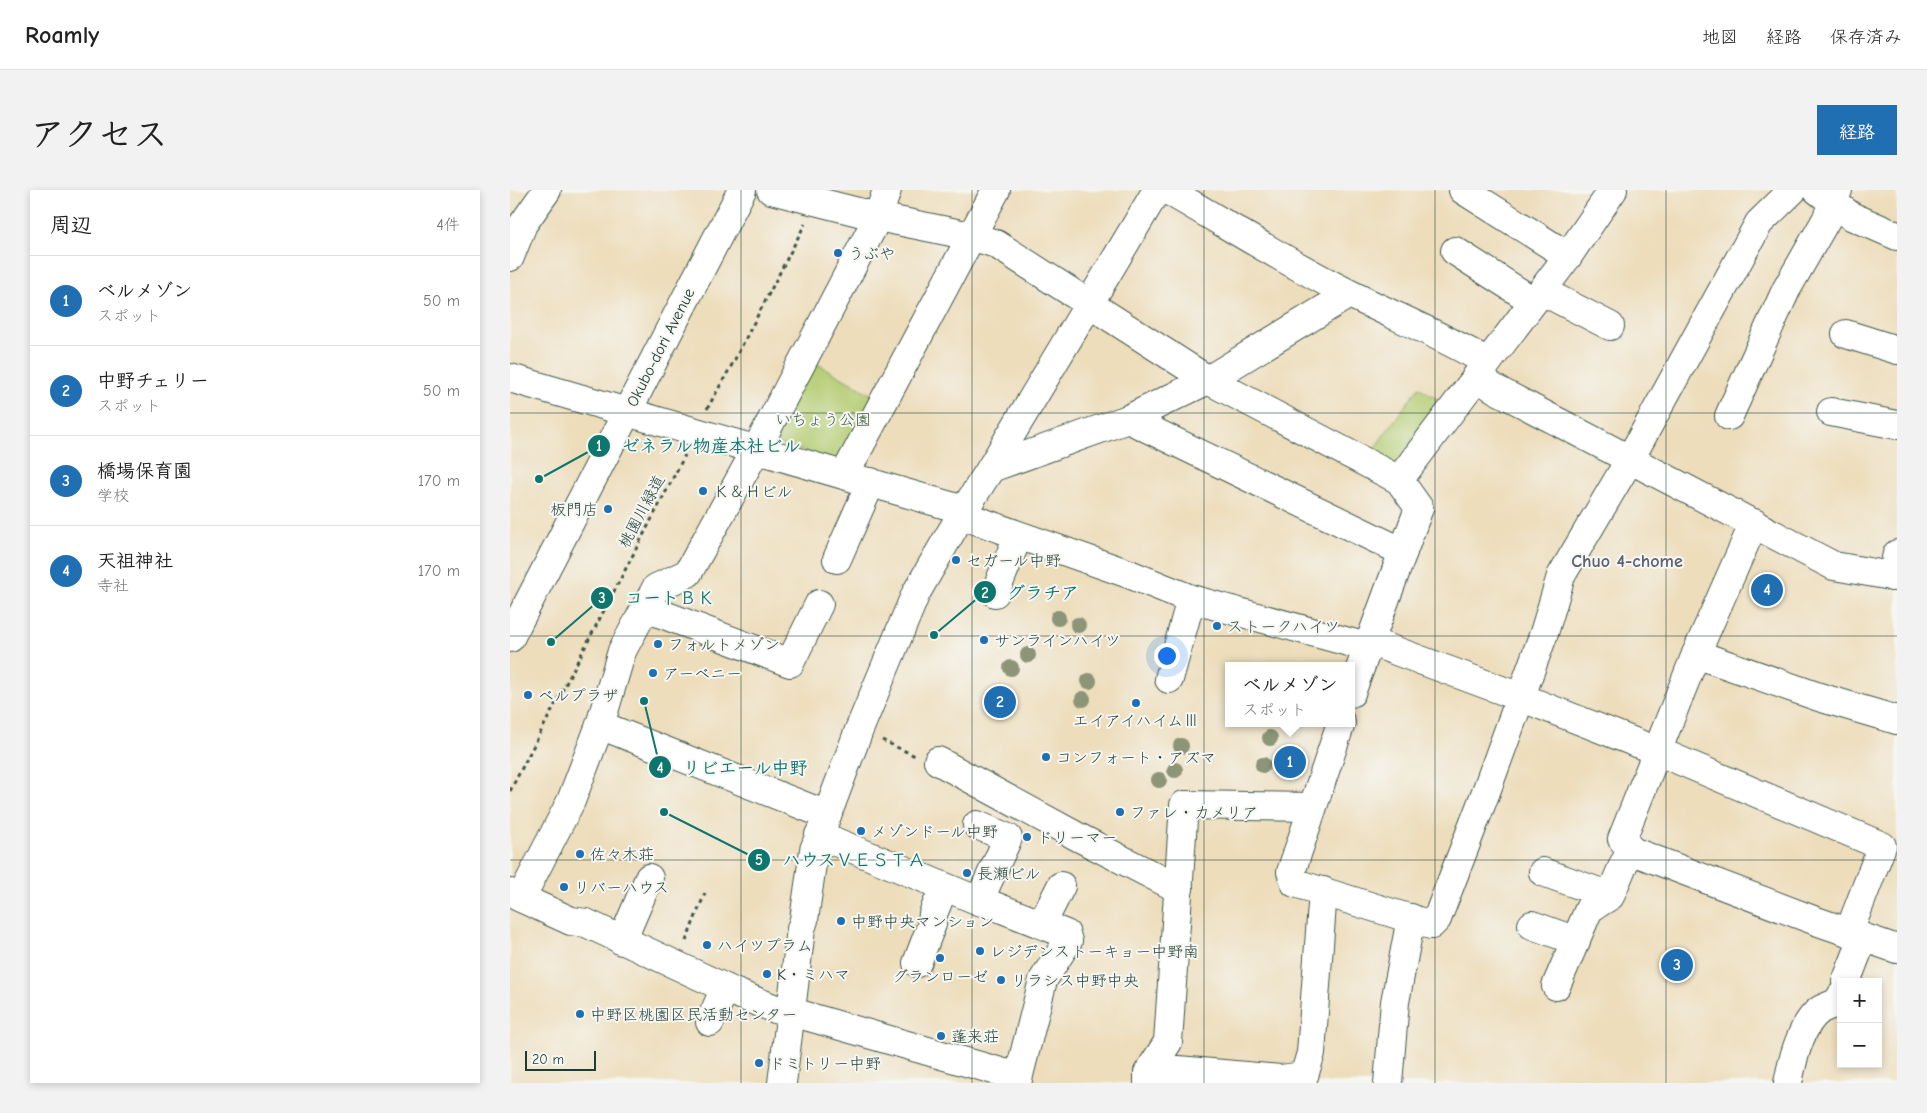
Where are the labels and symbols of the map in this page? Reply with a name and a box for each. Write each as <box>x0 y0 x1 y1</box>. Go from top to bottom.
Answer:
place label: うぶや <box>848 245 895 263</box>
marker: うぶや <box>832 247 844 259</box>
street label: Okubo-dori Avenue <box>623 285 699 410</box>
park label: いちょう公園 <box>775 411 871 429</box>
callout: ゼネラル物産本社ビル <box>586 429 811 462</box>
text: ゼネラル物産本社ビル <box>622 436 800 457</box>
text: 1 <box>596 437 602 455</box>
street label: 桃園川緑道 <box>615 472 669 551</box>
place label: Ｋ＆Ｈビル <box>713 483 793 501</box>
marker: Ｋ＆Ｈビル <box>697 485 709 497</box>
place label: 板門店 <box>550 501 598 519</box>
marker: 板門店 <box>602 503 614 515</box>
district label: Chuo 4-chome <box>1571 551 1683 572</box>
place label: セガール中野 <box>966 552 1061 570</box>
marker: セガール中野 <box>950 554 962 566</box>
pin: 4 <box>1751 571 1783 609</box>
callout: グラチア <box>972 576 1089 609</box>
callout: コートＢＫ <box>590 581 725 614</box>
text: グラチア <box>1007 583 1079 604</box>
text: 2 <box>981 584 989 602</box>
text: コートＢＫ <box>625 588 715 609</box>
text: 3 <box>598 589 606 607</box>
place label: ストークハイツ <box>1227 618 1340 636</box>
marker: ストークハイツ <box>1211 620 1223 632</box>
place label: サンラインハイツ <box>994 632 1121 650</box>
marker: サンラインハイツ <box>978 634 990 646</box>
place label: フォルトメゾン <box>668 636 780 654</box>
marker: フォルトメゾン <box>652 638 664 650</box>
your location <box>1154 643 1180 669</box>
place label: アーベニー <box>663 665 742 683</box>
marker: アーベニー <box>647 667 659 679</box>
pin: 2 <box>984 683 1016 721</box>
place label: ベルプラザ <box>538 687 618 705</box>
marker: ベルプラザ <box>522 689 534 701</box>
marker: エイアイハイムⅢ <box>1130 697 1142 709</box>
place label: エイアイハイムⅢ <box>1073 712 1199 730</box>
pin: 1 <box>1274 743 1306 781</box>
place label: コンフォート・アズマ <box>1056 749 1216 767</box>
callout: リビエール中野 <box>647 751 818 784</box>
marker: コンフォート・アズマ <box>1040 751 1052 763</box>
text: リビエール中野 <box>683 758 807 779</box>
text: 4 <box>656 759 664 777</box>
place label: ファレ・カメリア <box>1130 804 1258 822</box>
marker: ファレ・カメリア <box>1114 806 1126 818</box>
place label: メゾンドール中野 <box>871 823 998 841</box>
marker: メゾンドール中野 <box>855 825 867 837</box>
place label: ドリーマー <box>1037 829 1117 847</box>
marker: ドリーマー <box>1021 831 1033 843</box>
callout: ハウスＶＥＳＴＡ <box>747 843 936 876</box>
place label: 佐々木荘 <box>590 846 654 864</box>
marker: 佐々木荘 <box>574 848 586 860</box>
text: ハウスＶＥＳＴＡ <box>783 850 925 871</box>
text: 5 <box>755 851 763 869</box>
place label: 長瀬ビル <box>977 865 1041 883</box>
marker: 長瀬ビル <box>961 867 973 879</box>
place label: リバーハウス <box>574 879 669 897</box>
marker: リバーハウス <box>558 881 570 893</box>
place label: 中野中央マンション <box>851 913 994 931</box>
marker: 中野中央マンション <box>835 915 847 927</box>
place label: ハイツプラム <box>717 937 813 955</box>
marker: ハイツプラム <box>701 939 713 951</box>
place label: レジデンストーキョー中野南 <box>990 943 1199 961</box>
marker: レジデンストーキョー中野南 <box>974 945 986 957</box>
pin: 3 <box>1661 946 1693 984</box>
marker: グランローゼ <box>934 952 946 964</box>
place label: K・ミハマ <box>777 966 850 984</box>
marker: K・ミハマ <box>761 968 773 980</box>
place label: グランローゼ <box>892 968 988 986</box>
place label: リラシス中野中央 <box>1011 972 1139 990</box>
marker: リラシス中野中央 <box>995 974 1007 986</box>
place label: 中野区桃園区民活動センター <box>590 1006 797 1024</box>
marker: 中野区桃園区民活動センター <box>574 1008 586 1020</box>
place label: 蓬来荘 <box>951 1028 999 1046</box>
marker: 蓬来荘 <box>935 1030 947 1042</box>
scale bar <box>525 1048 596 1071</box>
place label: ドミトリー中野 <box>769 1055 881 1073</box>
marker: ドミトリー中野 <box>753 1057 765 1069</box>

